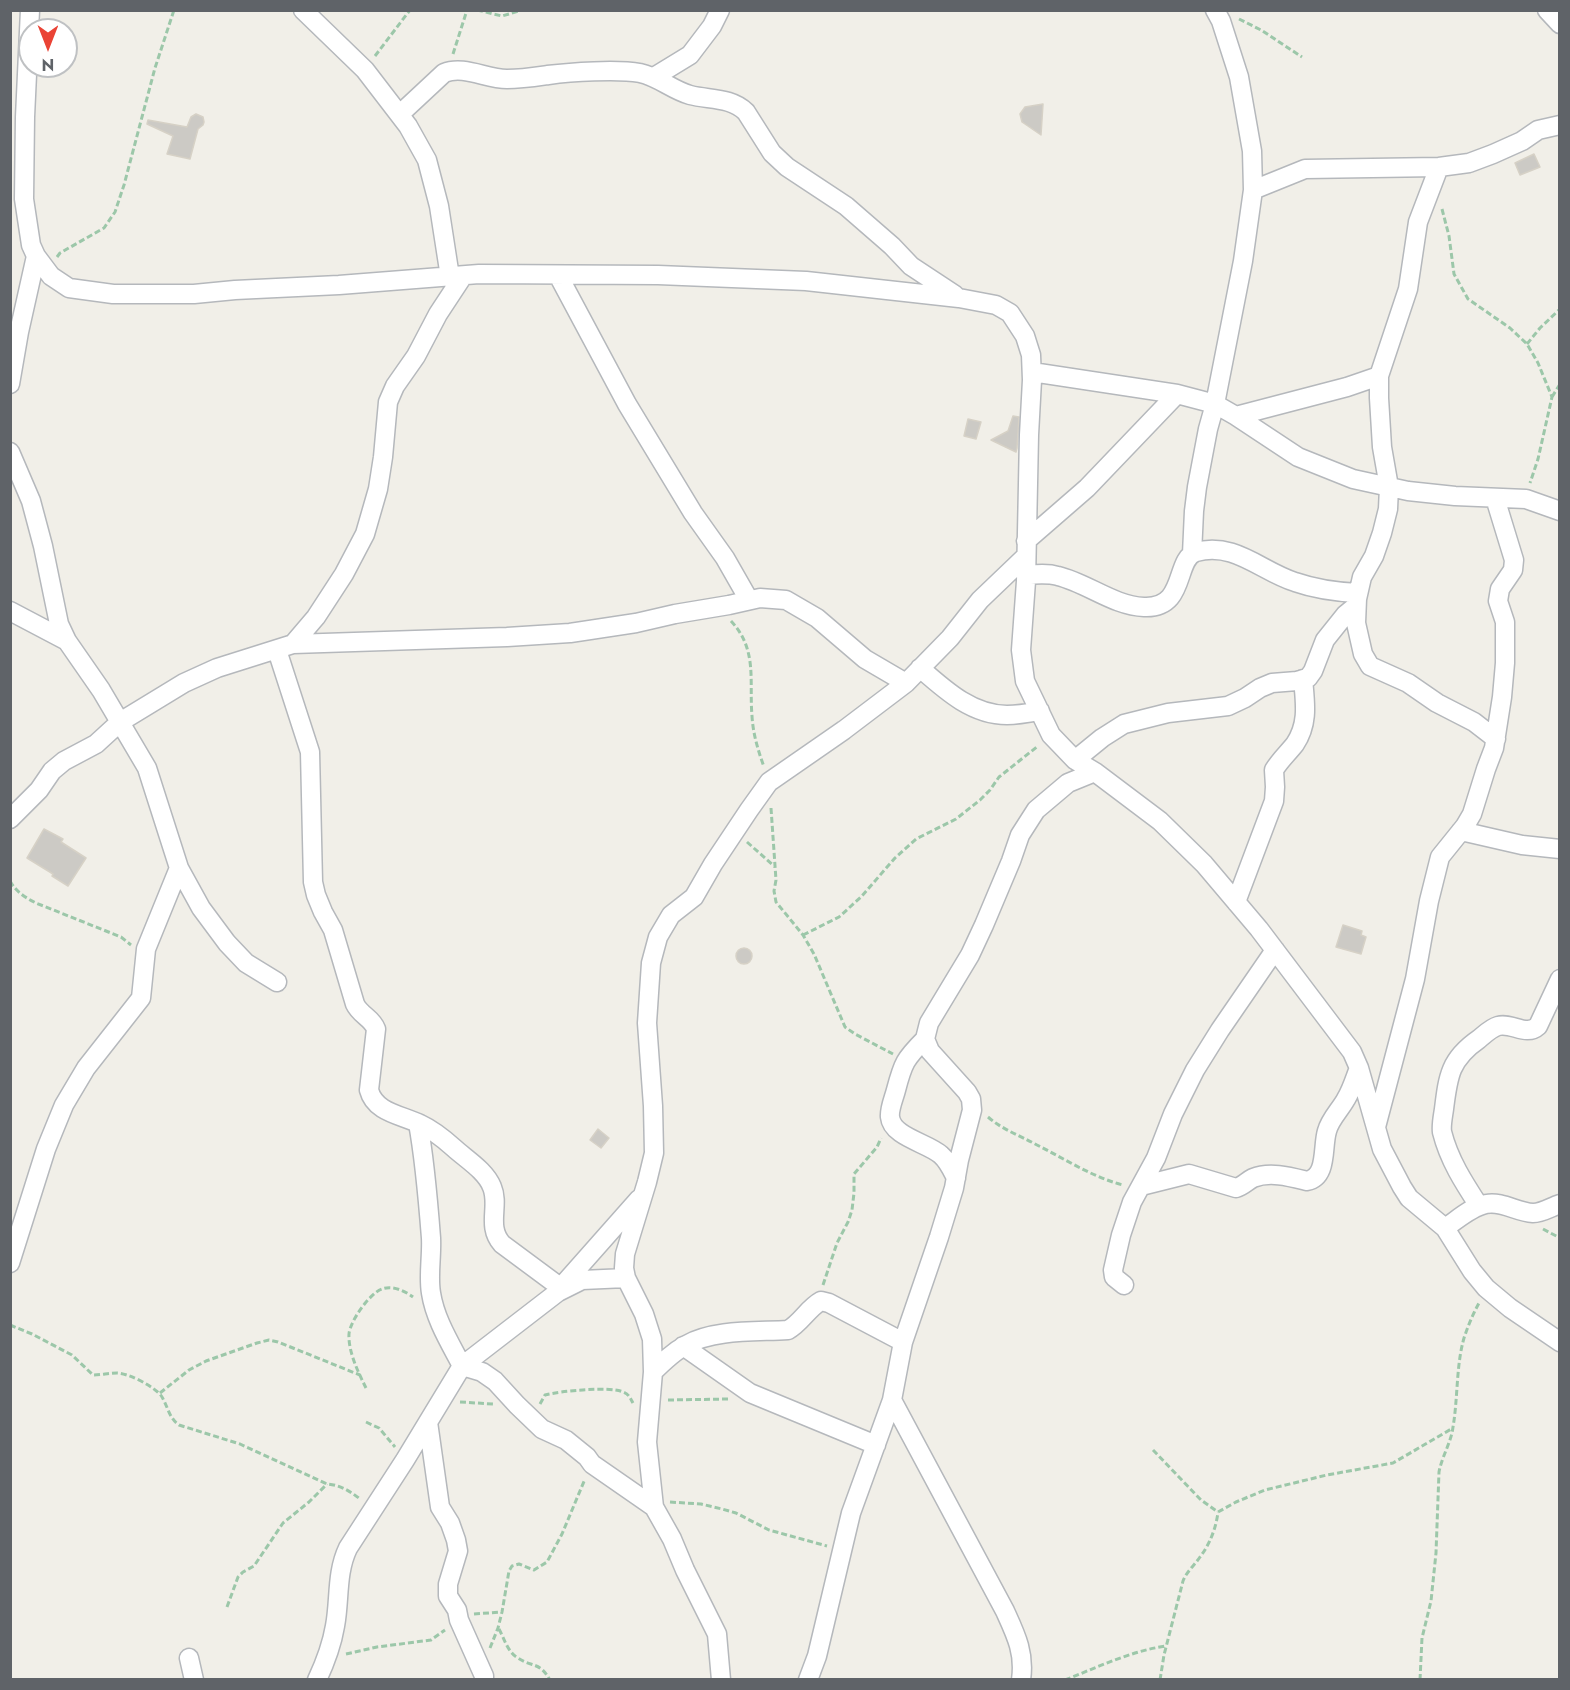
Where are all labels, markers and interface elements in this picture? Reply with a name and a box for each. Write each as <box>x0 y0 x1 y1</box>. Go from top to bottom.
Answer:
north arrow <box>18 18 78 78</box>
text: N <box>42 53 54 76</box>

